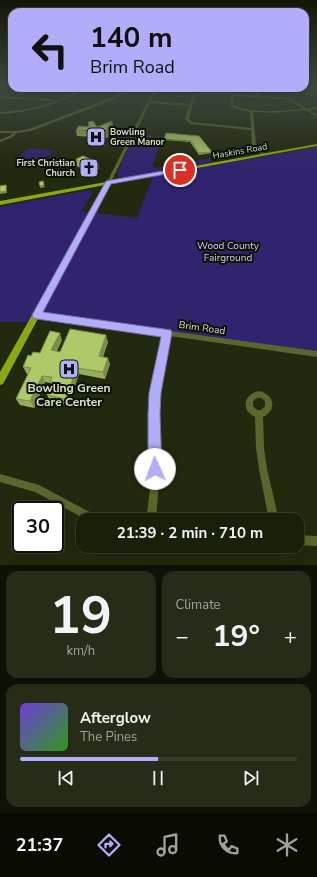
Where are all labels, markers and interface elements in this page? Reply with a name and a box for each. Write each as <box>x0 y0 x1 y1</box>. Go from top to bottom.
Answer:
text: 140 m <box>90 19 173 57</box>
icon: left <box>24 24 76 76</box>
text: Brim Road <box>90 55 175 79</box>
hospital icon: Bowling Green Manor <box>85 126 107 148</box>
place label: Bowling Green Manor <box>110 126 165 148</box>
street label: Haskins Road <box>212 140 268 162</box>
pin <box>163 153 197 187</box>
place label: First Christian Church <box>16 157 75 179</box>
church icon: First Christian Church <box>78 157 100 179</box>
icon: arrive <box>169 159 191 181</box>
park label: Wood County Fairground <box>197 239 260 265</box>
street label: Brim Road <box>178 318 226 338</box>
hospital icon: Bowling Green Care Center <box>58 358 80 380</box>
place label: Bowling Green Care Center <box>27 380 111 410</box>
position arrow <box>134 448 176 490</box>
speed limit sign: 30 <box>12 501 64 553</box>
text: 21:39 · 2 min · 710 m <box>117 523 263 543</box>
text: 19 <box>50 580 112 651</box>
text: Climate <box>176 596 221 614</box>
text: 19° <box>213 616 260 657</box>
text: − <box>176 622 189 652</box>
text: + <box>284 622 297 652</box>
text: km/h <box>66 642 95 660</box>
text: Afterglow <box>80 708 151 728</box>
text: The Pines <box>80 728 137 746</box>
icon: previous <box>55 767 77 789</box>
icon: pause <box>147 767 169 789</box>
icon: next <box>240 767 262 789</box>
icon: directions <box>95 831 123 859</box>
icon: music <box>154 831 182 859</box>
icon: phone <box>214 831 242 859</box>
icon: climate <box>273 831 301 859</box>
text: 21:37 <box>16 833 63 857</box>

